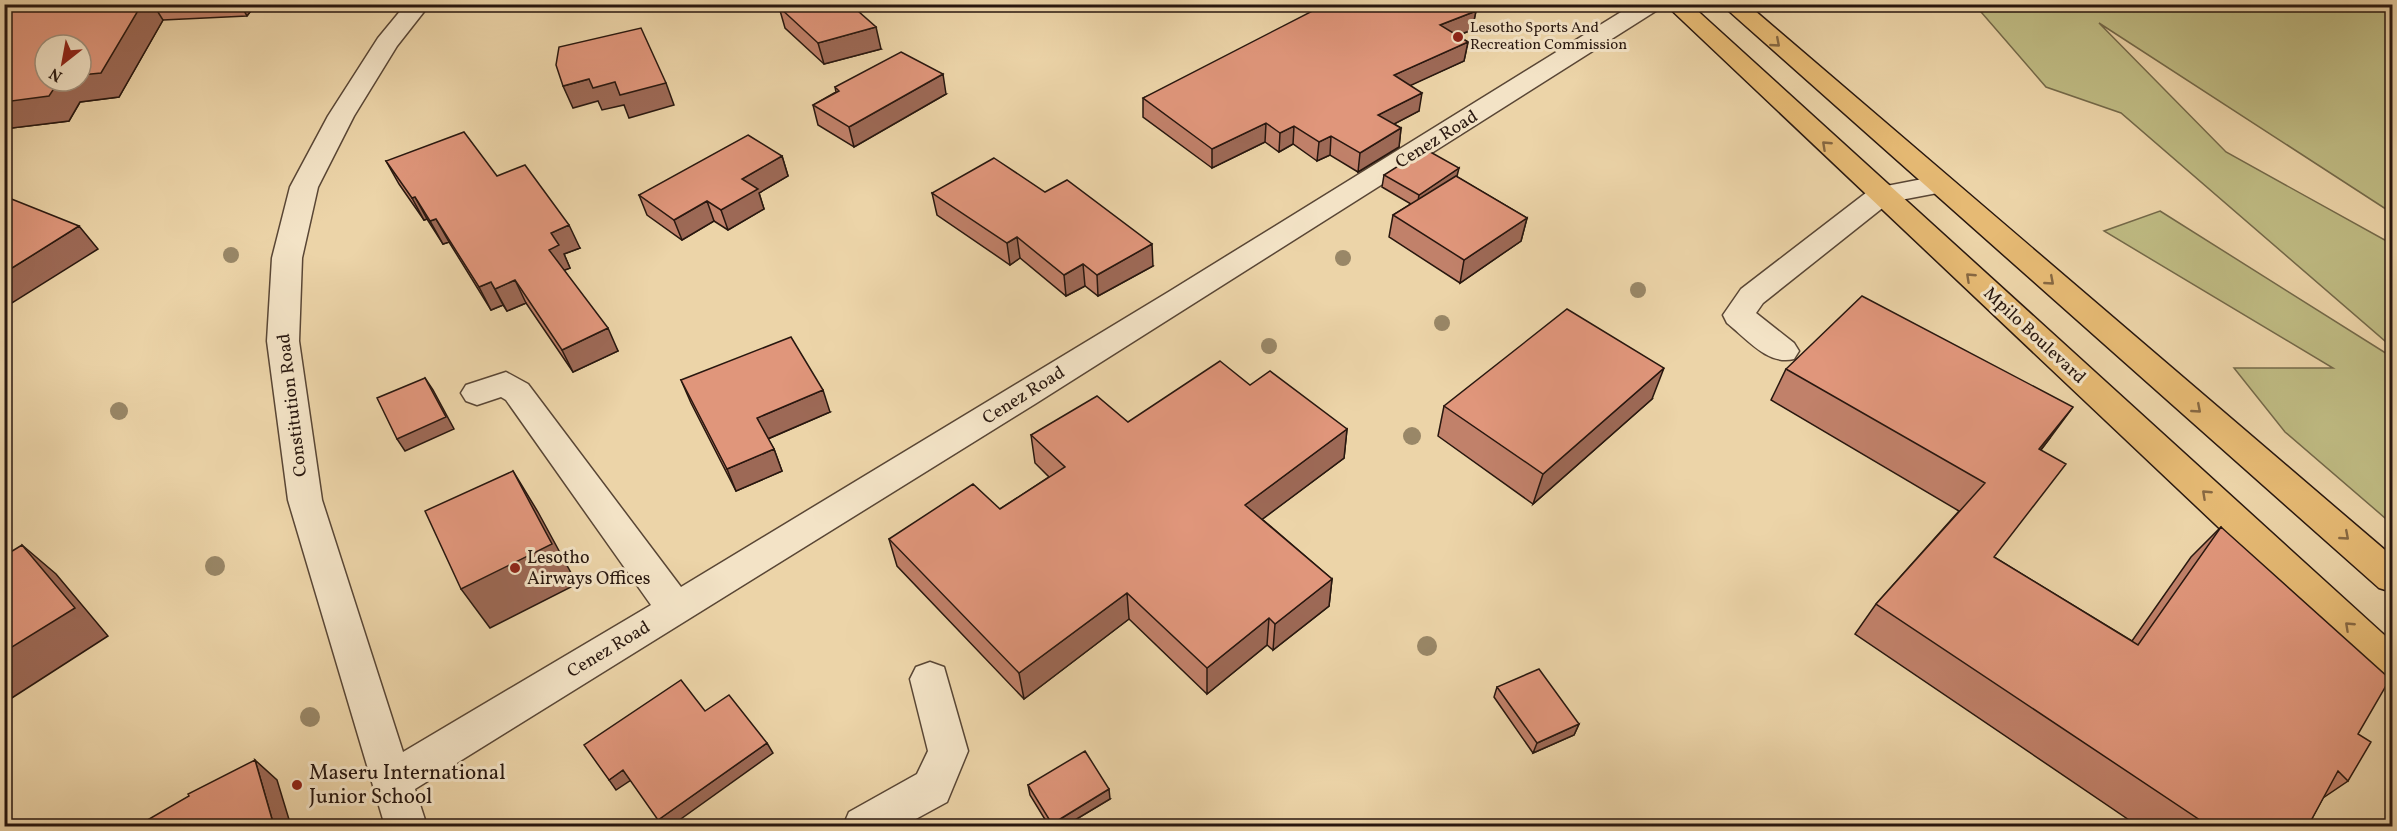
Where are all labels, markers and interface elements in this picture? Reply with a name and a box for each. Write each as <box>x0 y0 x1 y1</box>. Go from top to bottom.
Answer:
place label: Lesotho Sports And Recreation Commission <box>1470 18 1627 56</box>
marker: Lesotho Sports And Recreation Commission <box>1451 30 1465 44</box>
north arrow <box>33 33 93 93</box>
one-way arrow <box>1769 36 1780 47</box>
text: N <box>45 62 67 87</box>
street label: Cenez Road <box>1391 105 1483 175</box>
one-way arrow <box>1823 141 1834 152</box>
one-way arrow <box>1966 273 1976 284</box>
one-way arrow <box>2043 274 2054 285</box>
street label: Mpilo Boulevard <box>1977 282 2091 390</box>
street label: Constitution Road <box>272 332 314 478</box>
street label: Cenez Road <box>978 361 1070 431</box>
one-way arrow <box>2190 401 2201 412</box>
one-way arrow <box>2202 490 2213 501</box>
one-way arrow <box>2338 529 2349 540</box>
place label: Lesotho Airways Offices <box>527 546 651 592</box>
marker: Lesotho Airways Offices <box>508 561 522 575</box>
street label: Cenez Road <box>563 615 655 685</box>
one-way arrow <box>2346 622 2356 633</box>
place label: Maseru International Junior School <box>309 759 506 812</box>
marker: Maseru International Junior School <box>290 778 304 792</box>

